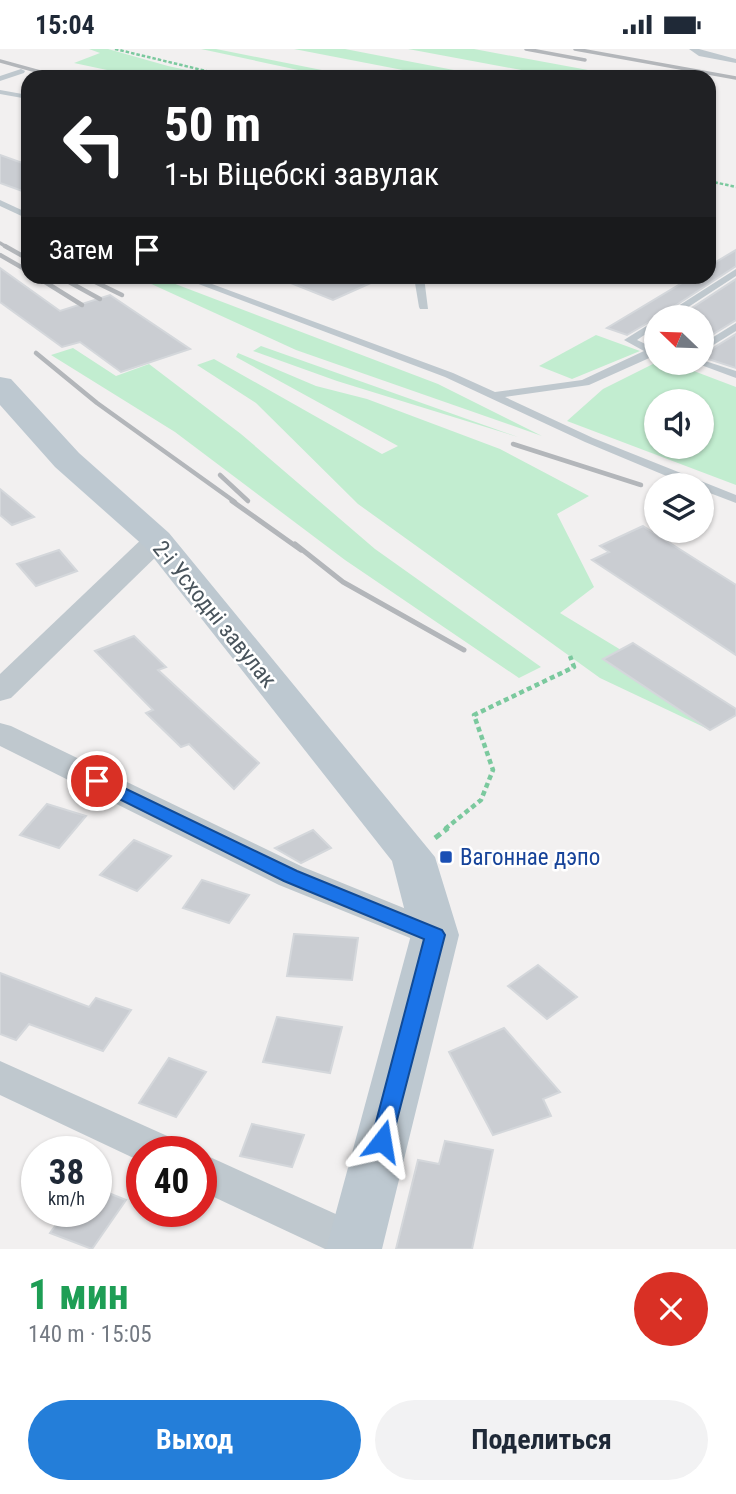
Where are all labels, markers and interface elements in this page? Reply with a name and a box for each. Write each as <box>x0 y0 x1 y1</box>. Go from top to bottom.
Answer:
text: 15:04 <box>35 10 95 40</box>
text: 50 m <box>164 96 261 153</box>
icon: left <box>49 98 140 189</box>
text: 1-ы Віцебскі завулак <box>164 155 439 193</box>
icon: arrive <box>128 231 166 269</box>
text: Затем <box>49 235 114 265</box>
north arrow <box>644 305 714 375</box>
map controls <box>644 305 714 543</box>
button: sound <box>644 389 714 459</box>
button: layers <box>644 473 714 543</box>
street label: 2-і Усходні завулак <box>147 535 282 693</box>
pin <box>67 751 127 811</box>
icon: arrive <box>78 762 116 800</box>
place label: Вагоннае дэпо <box>460 844 600 871</box>
marker: Вагоннае дэпо <box>438 849 454 865</box>
position arrow <box>345 1104 419 1178</box>
speed limit sign: 40 <box>126 1136 217 1227</box>
text: 38 <box>49 1152 84 1193</box>
text: km/h <box>48 1188 85 1209</box>
text: 1 мин <box>28 1270 129 1319</box>
button: close <box>634 1272 708 1346</box>
text: 140 m · 15:05 <box>28 1321 152 1348</box>
button: Выход <box>28 1400 361 1480</box>
button: Поделиться <box>375 1400 708 1480</box>

